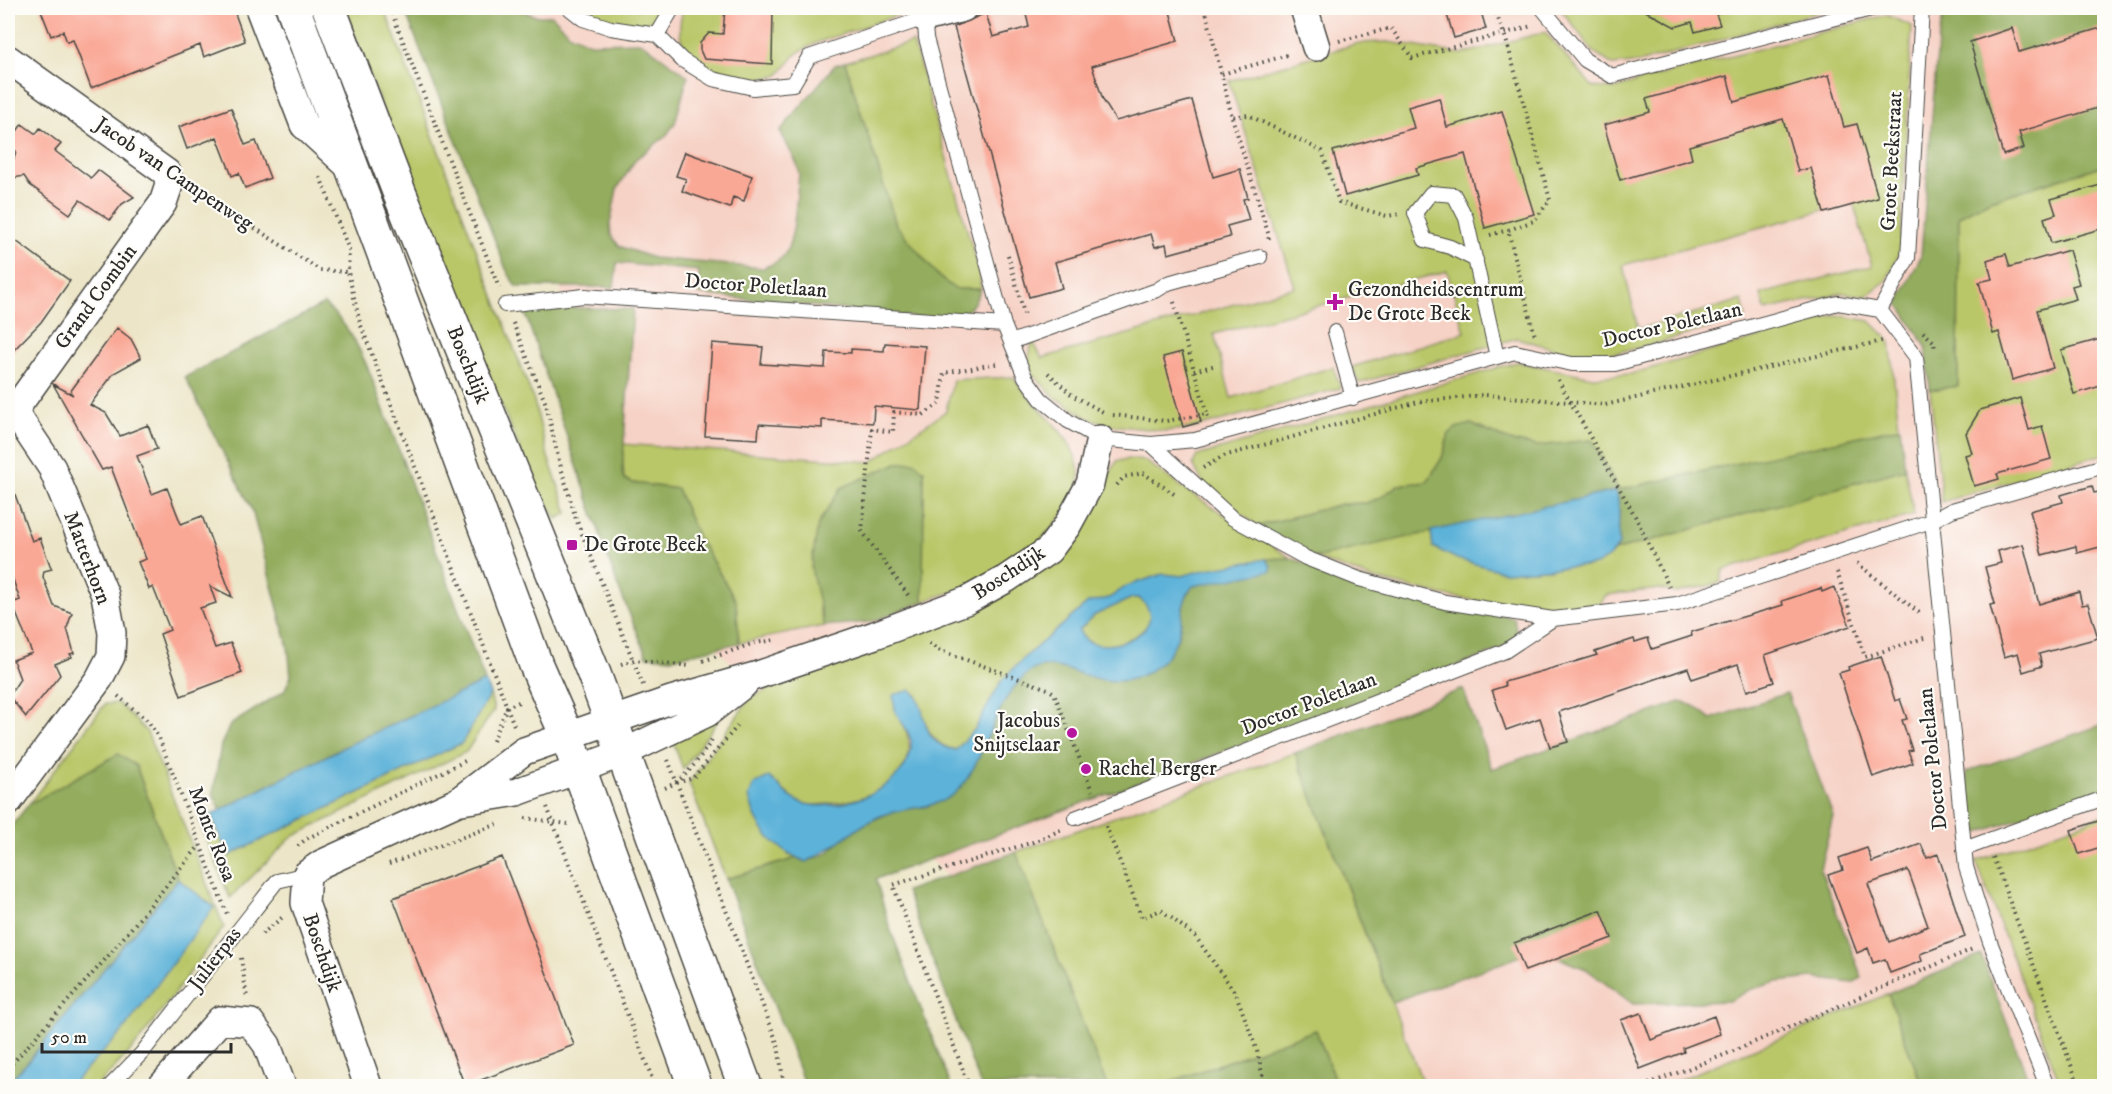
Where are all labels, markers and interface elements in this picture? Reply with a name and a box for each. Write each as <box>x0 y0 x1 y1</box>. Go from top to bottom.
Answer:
street label: Grote Beekstraat <box>1875 90 1909 232</box>
street label: Jacob van Campenweg <box>88 110 259 237</box>
street label: Grand Combin <box>49 239 143 355</box>
street label: Doctor Poletlaan <box>684 268 828 304</box>
place label: Gezondheidscentrum De Grote Beek <box>1348 277 1524 327</box>
marker: Gezondheidscentrum De Grote Beek <box>1326 293 1344 311</box>
street label: Doctor Poletlaan <box>1600 296 1745 354</box>
street label: Boschdijk <box>441 322 496 408</box>
street label: Matterhorn <box>57 508 117 608</box>
place label: De Grote Beek <box>584 532 707 558</box>
marker: De Grote Beek <box>565 538 579 552</box>
street label: Boschdijk <box>968 539 1051 606</box>
street label: Doctor Poletlaan <box>1238 666 1380 742</box>
street label: Doctor Poletlaan <box>1913 687 1953 831</box>
place label: Jacobus Snijtselaar <box>973 708 1060 758</box>
marker: Jacobus Snijtselaar <box>1065 726 1079 740</box>
place label: Rachel Berger <box>1098 756 1217 782</box>
marker: Rachel Berger <box>1079 762 1093 776</box>
street label: Monte Rosa <box>182 783 242 885</box>
street label: Boschdijk <box>296 910 348 996</box>
street label: Julierpas <box>181 922 247 998</box>
scale bar <box>42 1016 231 1054</box>
text: 50 m <box>51 1027 87 1049</box>

